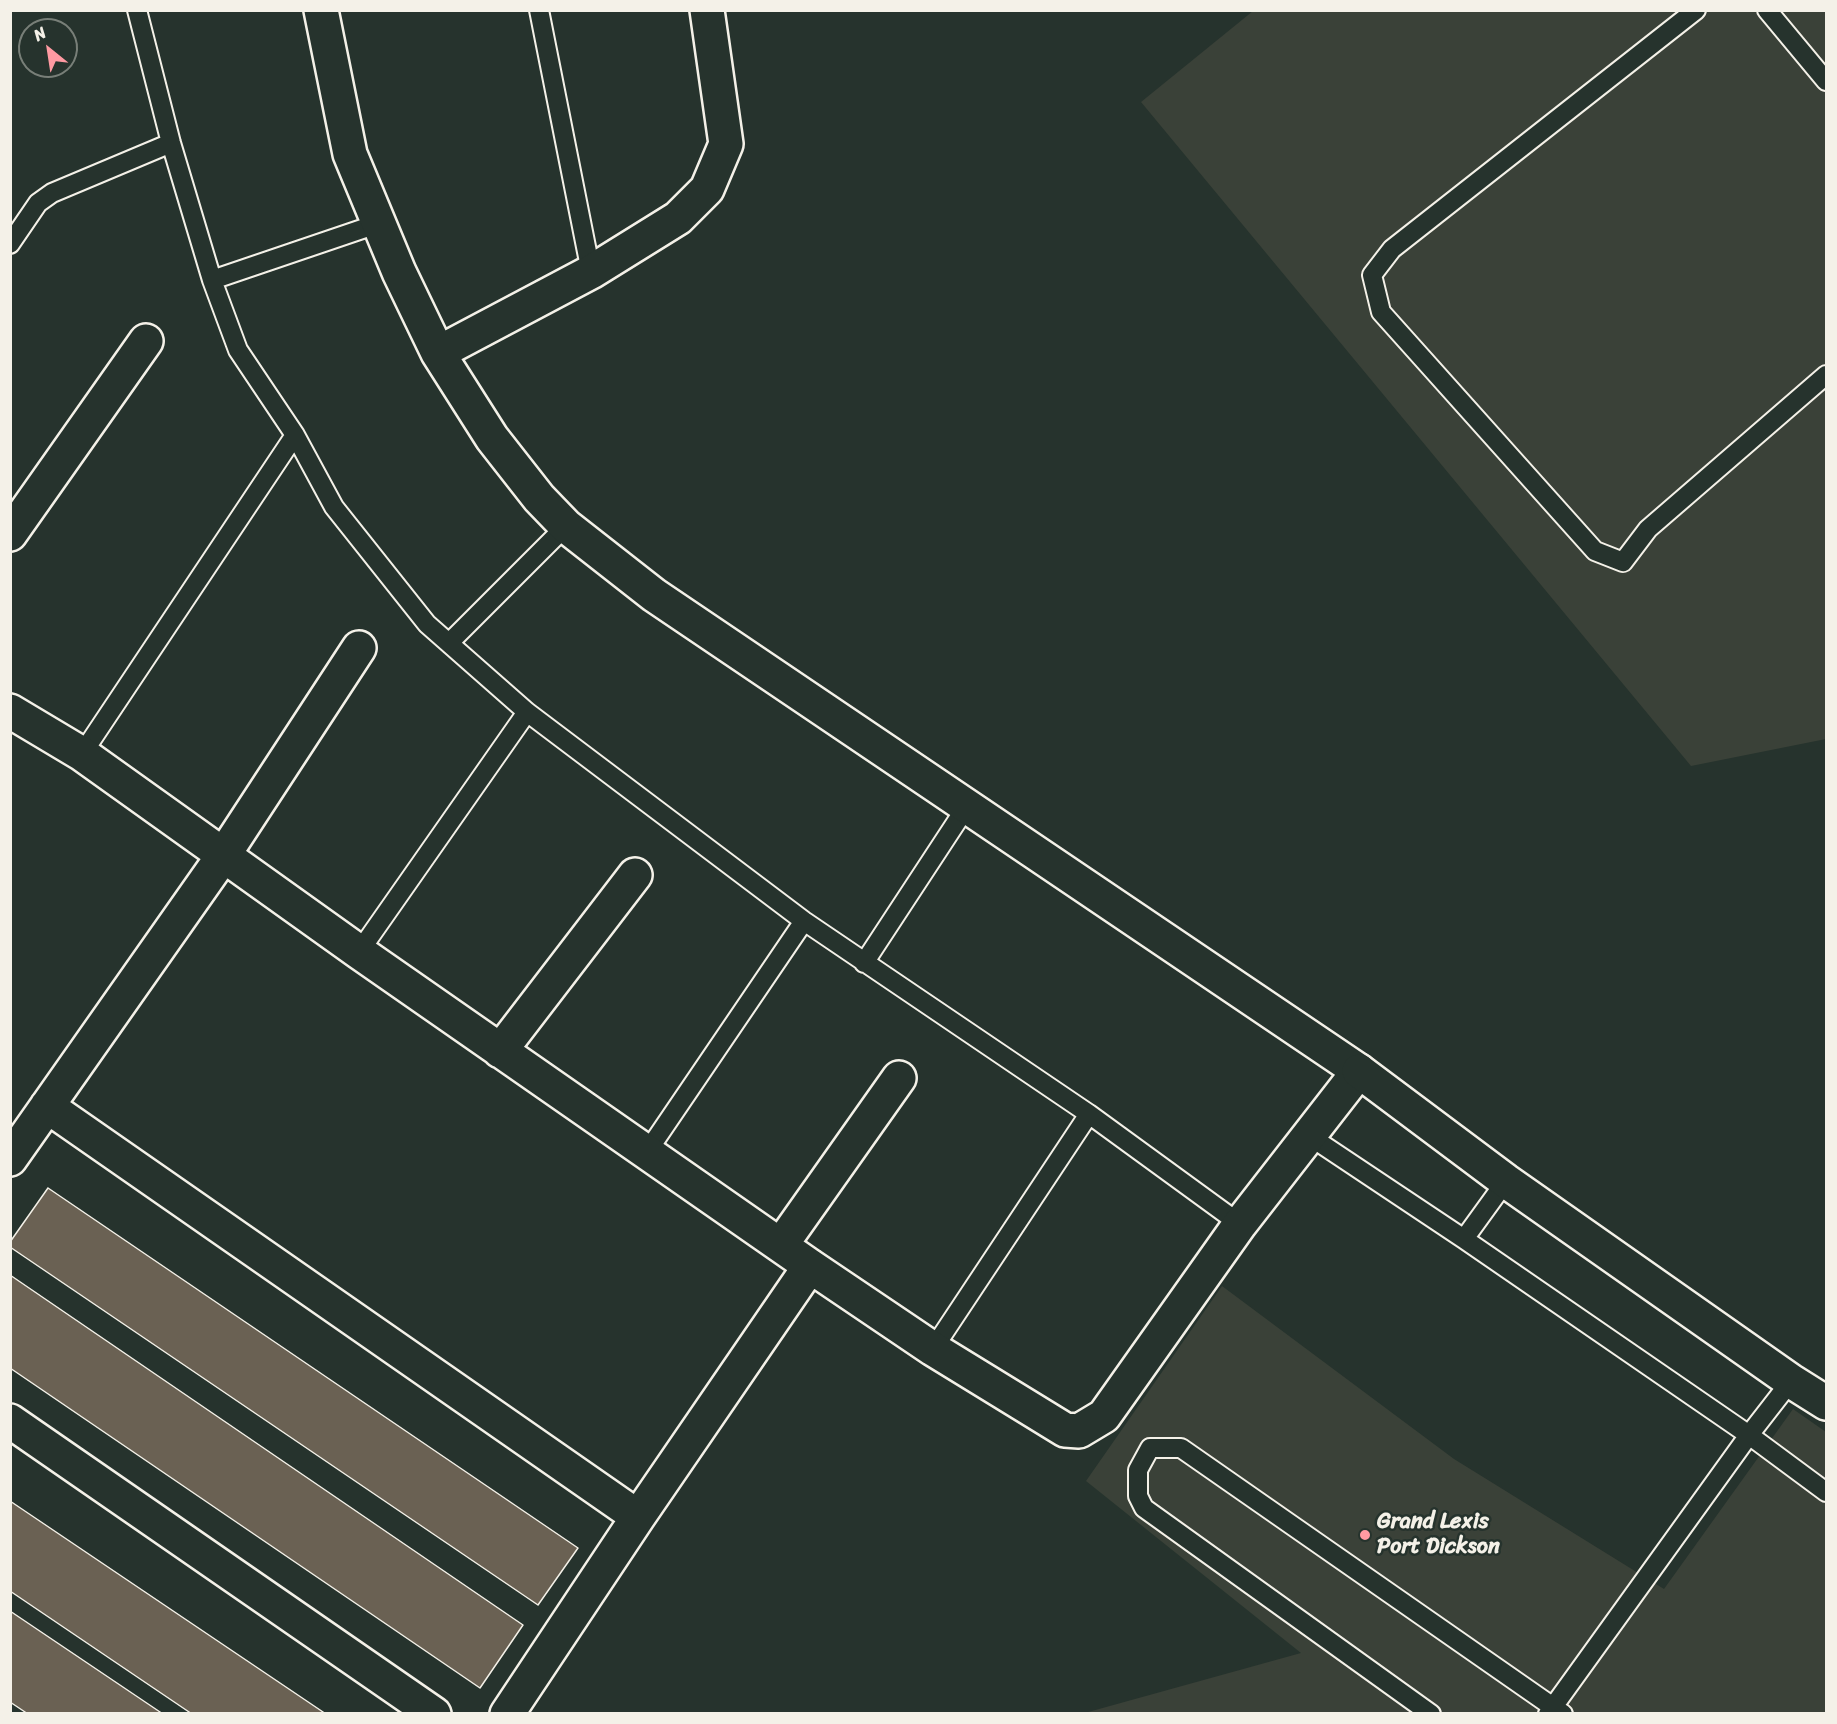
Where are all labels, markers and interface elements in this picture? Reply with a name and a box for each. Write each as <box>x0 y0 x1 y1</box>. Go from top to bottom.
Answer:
north arrow <box>18 18 78 78</box>
text: N <box>28 18 52 49</box>
place label: Grand Lexis Port Dickson <box>1377 1509 1500 1560</box>
marker: Grand Lexis Port Dickson <box>1358 1528 1372 1542</box>

